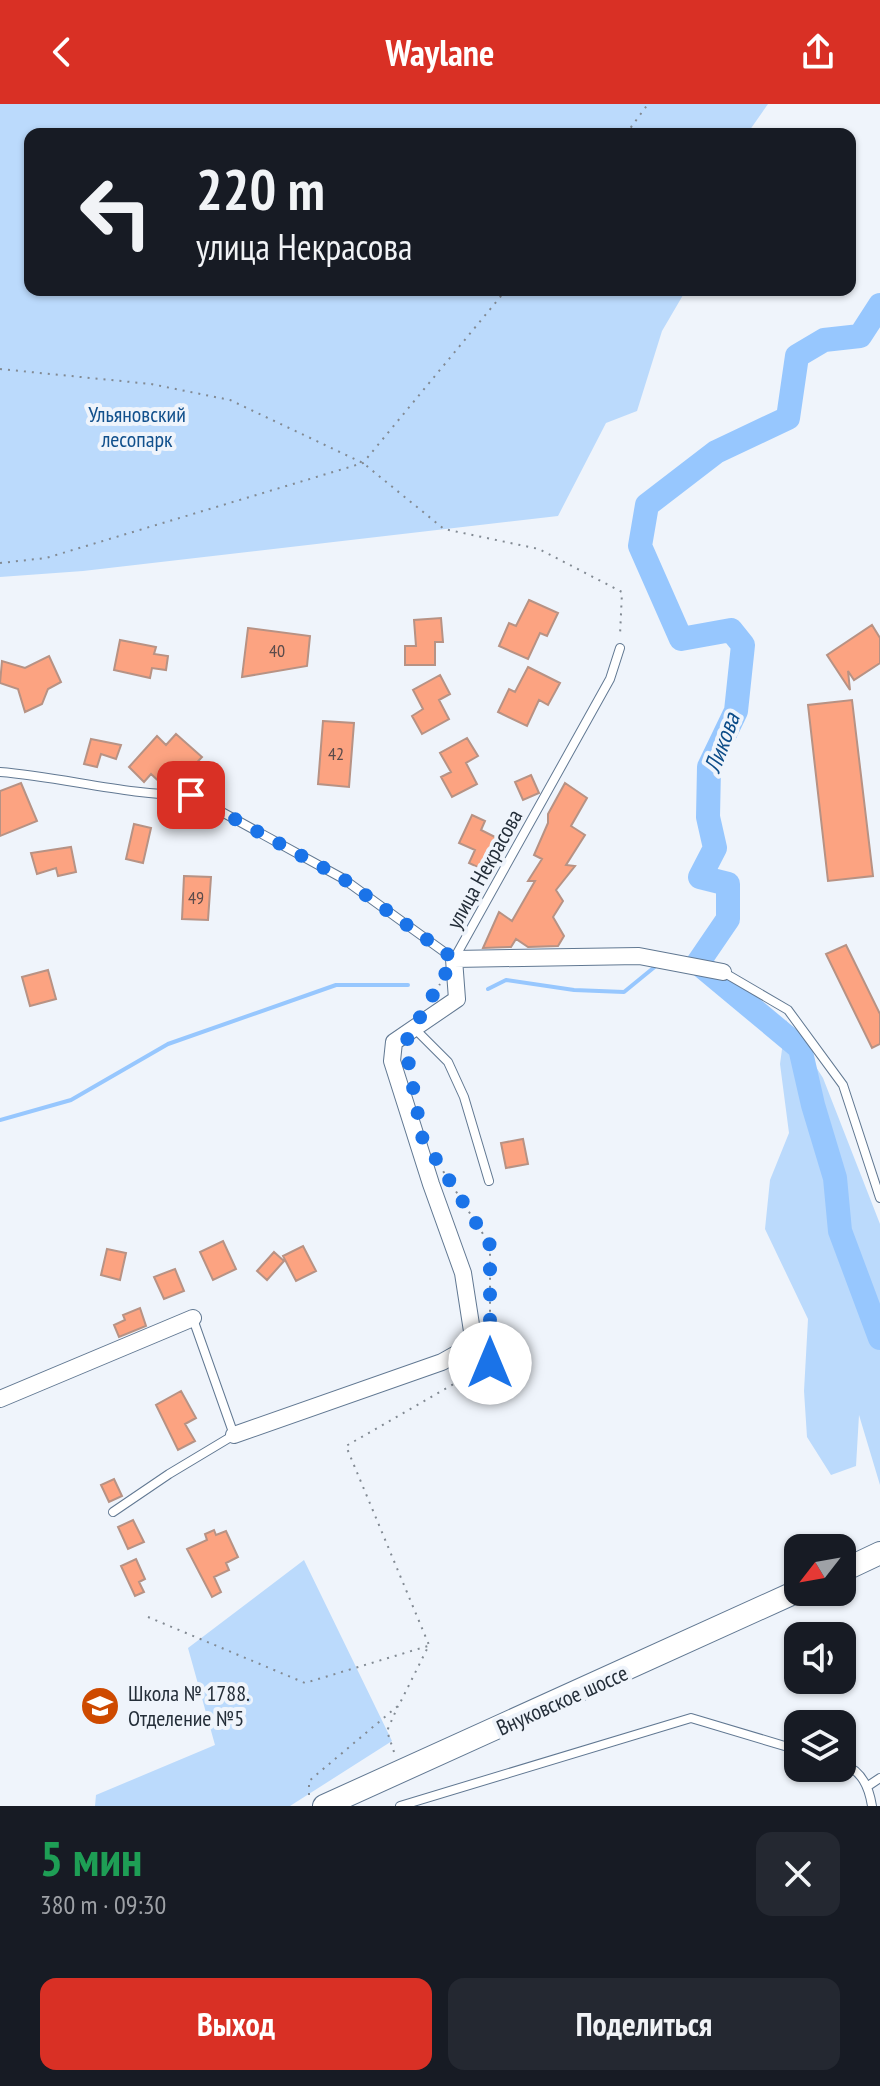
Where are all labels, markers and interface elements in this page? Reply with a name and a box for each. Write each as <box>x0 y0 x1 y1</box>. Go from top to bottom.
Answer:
text: Waylane <box>386 29 494 76</box>
icon: back <box>40 30 84 74</box>
icon: share <box>796 30 840 74</box>
text: 220 m <box>196 153 325 225</box>
icon: left <box>64 160 168 264</box>
text: улица Некрасова <box>196 223 412 270</box>
park label: Ульяновский лесопарк <box>88 400 186 453</box>
house number: 40 <box>269 639 285 662</box>
water label: Ликова <box>696 707 747 778</box>
house number: 42 <box>328 742 344 765</box>
pin <box>157 761 225 829</box>
icon: arrive <box>169 773 213 817</box>
street label: улица Некрасова <box>440 804 528 934</box>
house number: 49 <box>188 886 204 909</box>
position arrow <box>448 1321 532 1405</box>
north arrow <box>784 1534 856 1606</box>
map controls <box>784 1534 856 1782</box>
button: sound <box>784 1622 856 1694</box>
street label: Внуковское шоссе <box>492 1659 632 1741</box>
place label: Школа № 1788. Отделение №5 <box>128 1679 250 1732</box>
school or university icon: Школа № 1788. Отделение №5 <box>79 1685 121 1727</box>
button: layers <box>784 1710 856 1782</box>
text: 5 мин <box>40 1827 142 1889</box>
button: close <box>756 1832 840 1916</box>
text: 380 m · 09:30 <box>40 1888 166 1921</box>
button: Выход <box>40 1978 432 2070</box>
button: Поделиться <box>448 1978 840 2070</box>

